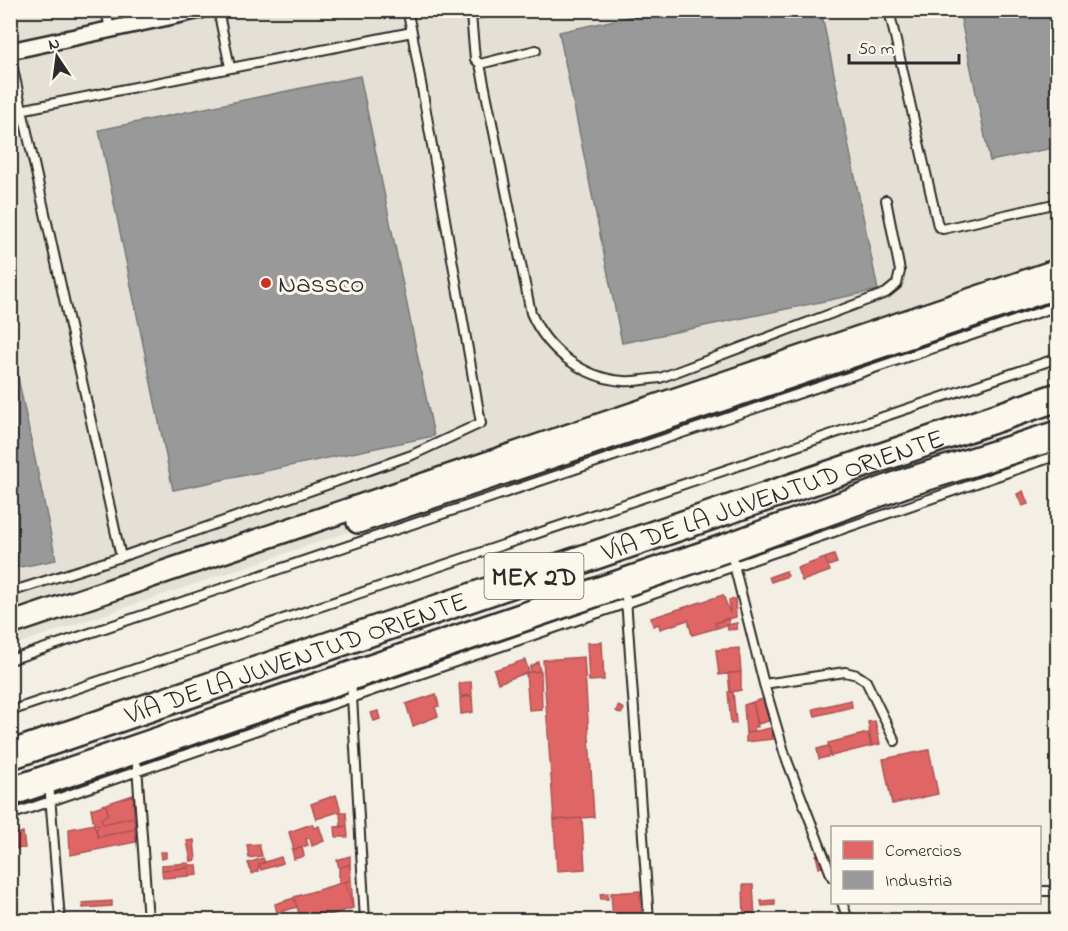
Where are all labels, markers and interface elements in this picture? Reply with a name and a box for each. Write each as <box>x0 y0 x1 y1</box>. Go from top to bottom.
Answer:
north arrow <box>27 27 87 87</box>
scale bar <box>849 27 958 65</box>
text: N <box>46 31 62 57</box>
text: 50 m <box>858 37 895 63</box>
place label: Nassco <box>278 266 364 305</box>
marker: Nassco <box>259 276 273 290</box>
street label: VÍA DE LA JUVENTUD ORIENTE <box>596 420 950 574</box>
road number: MEX 2D <box>484 553 584 599</box>
street label: VÍA DE LA JUVENTUD ORIENTE <box>119 583 473 737</box>
legend <box>831 826 1041 904</box>
text: Comercios <box>885 839 962 865</box>
text: Industria <box>885 869 952 895</box>

